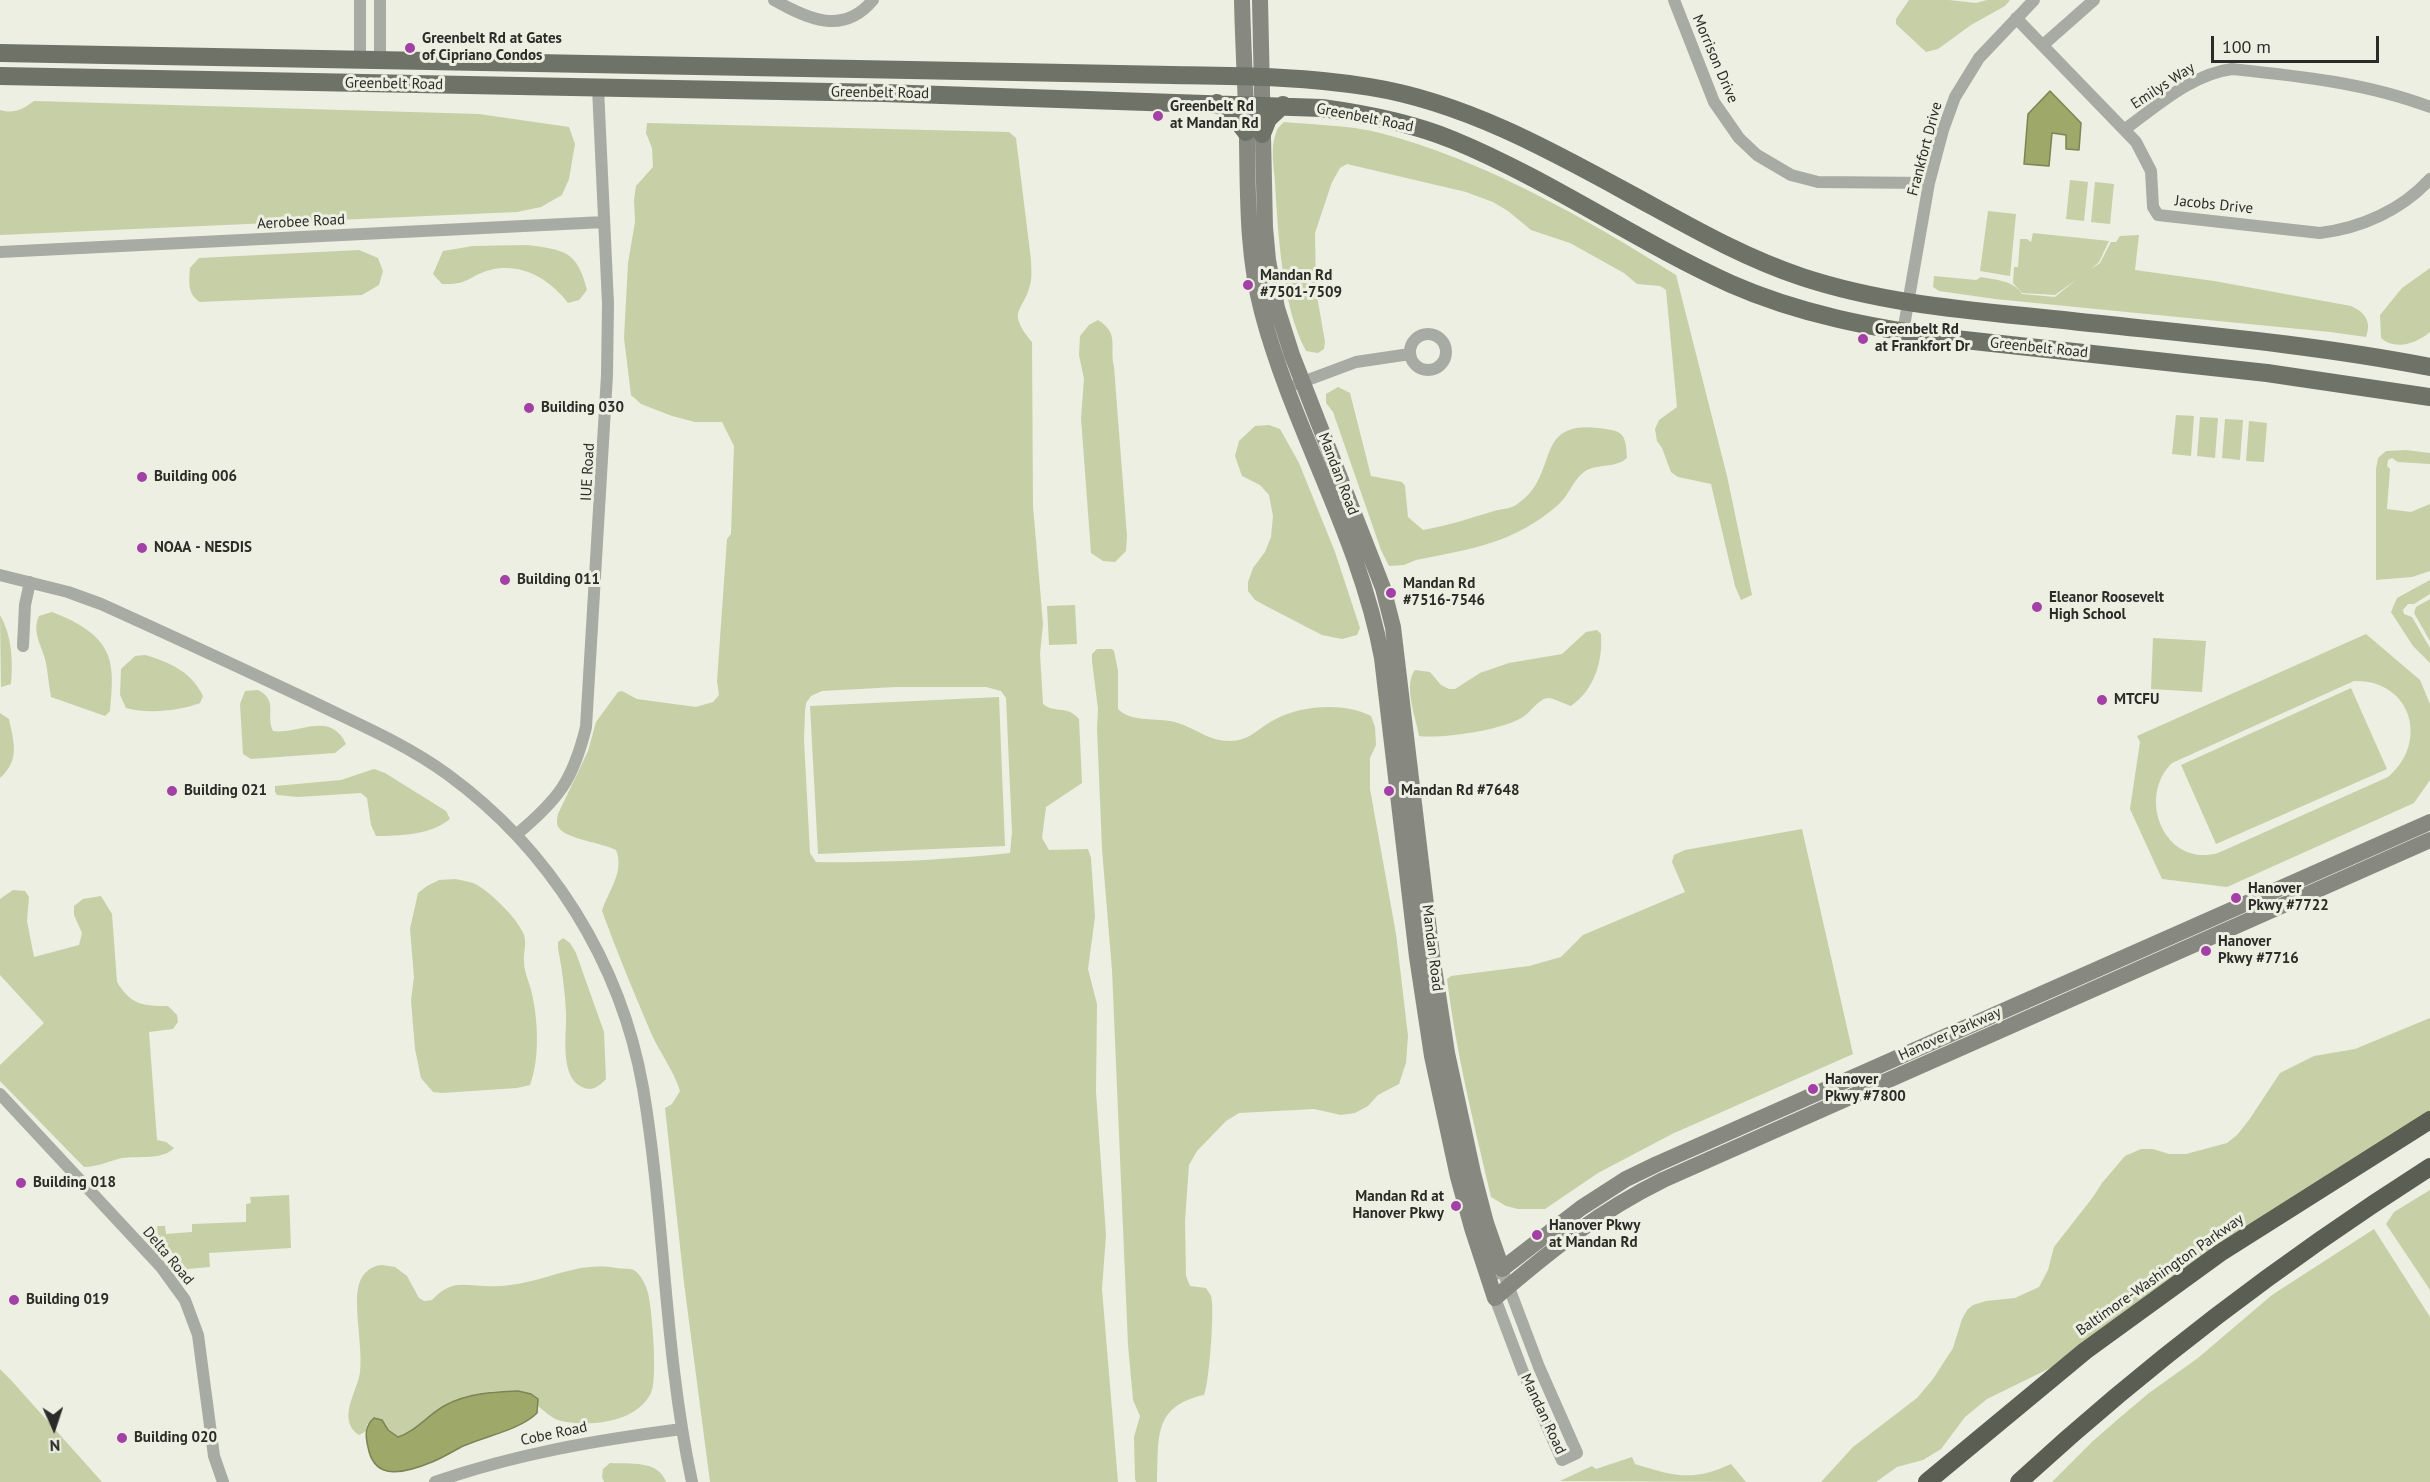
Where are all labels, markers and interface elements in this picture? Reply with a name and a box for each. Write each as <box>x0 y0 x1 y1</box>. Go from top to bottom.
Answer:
street label: Morrison Drive <box>1688 12 1742 106</box>
scale bar <box>2214 24 2382 62</box>
place label: Greenbelt Rd at Gates of Cipriano Condos <box>422 30 562 65</box>
text: 100 m <box>2222 35 2271 58</box>
marker: Greenbelt Rd at Gates of Cipriano Condos <box>403 41 417 55</box>
street label: Emilys Way <box>2128 59 2198 113</box>
street label: Greenbelt Road <box>345 74 443 94</box>
street label: Greenbelt Road <box>831 83 929 103</box>
place label: Greenbelt Rd at Mandan Rd <box>1170 98 1259 133</box>
street label: Greenbelt Road <box>1315 100 1415 136</box>
street label: Frankfort Drive <box>1904 100 1946 198</box>
marker: Greenbelt Rd at Mandan Rd <box>1151 109 1165 123</box>
street label: Jacobs Drive <box>2174 192 2254 218</box>
street label: Aerobee Road <box>256 211 346 233</box>
place label: Mandan Rd #7501-7509 <box>1260 267 1342 302</box>
marker: Mandan Rd #7501-7509 <box>1241 278 1255 292</box>
place label: Greenbelt Rd at Frankfort Dr <box>1875 321 1970 356</box>
marker: Greenbelt Rd at Frankfort Dr <box>1856 332 1870 346</box>
street label: Greenbelt Road <box>1989 334 2089 362</box>
place label: Building 030 <box>541 399 624 417</box>
marker: Building 030 <box>522 401 536 415</box>
street label: Mandan Road <box>1314 430 1362 518</box>
street label: IUE Road <box>577 443 599 501</box>
place label: Building 006 <box>154 468 237 486</box>
marker: Building 006 <box>135 470 149 484</box>
place label: NOAA - NESDIS <box>154 539 252 557</box>
marker: NOAA - NESDIS <box>135 541 149 555</box>
place label: Building 011 <box>517 571 600 589</box>
marker: Building 011 <box>498 573 512 587</box>
place label: Mandan Rd #7516-7546 <box>1403 575 1485 610</box>
marker: Mandan Rd #7516-7546 <box>1384 586 1398 600</box>
place label: Eleanor Roosevelt High School <box>2049 589 2164 624</box>
marker: Eleanor Roosevelt High School <box>2030 600 2044 614</box>
place label: MTCFU <box>2114 691 2159 709</box>
marker: MTCFU <box>2095 693 2109 707</box>
place label: Building 021 <box>184 782 267 800</box>
place label: Mandan Rd #7648 <box>1401 782 1520 800</box>
marker: Building 021 <box>165 784 179 798</box>
marker: Mandan Rd #7648 <box>1382 784 1396 798</box>
place label: Hanover Pkwy #7722 <box>2248 880 2329 915</box>
marker: Hanover Pkwy #7722 <box>2229 891 2243 905</box>
street label: Mandan Road <box>1418 904 1446 992</box>
place label: Hanover Pkwy #7716 <box>2218 933 2299 968</box>
marker: Hanover Pkwy #7716 <box>2199 944 2213 958</box>
street label: Hanover Parkway <box>1896 1003 2004 1065</box>
place label: Hanover Pkwy #7800 <box>1825 1071 1906 1106</box>
marker: Hanover Pkwy #7800 <box>1806 1082 1820 1096</box>
place label: Building 018 <box>33 1174 116 1192</box>
marker: Building 018 <box>14 1176 28 1190</box>
place label: Mandan Rd at Hanover Pkwy <box>1353 1188 1444 1223</box>
marker: Mandan Rd at Hanover Pkwy <box>1449 1199 1463 1213</box>
street label: Baltimore-Washington Parkway <box>2073 1210 2247 1340</box>
place label: Hanover Pkwy at Mandan Rd <box>1549 1217 1640 1252</box>
street label: Delta Road <box>139 1223 197 1289</box>
marker: Hanover Pkwy at Mandan Rd <box>1530 1228 1544 1242</box>
place label: Building 019 <box>26 1291 109 1309</box>
marker: Building 019 <box>7 1293 21 1307</box>
street label: Mandan Road <box>1516 1371 1570 1457</box>
north arrow <box>24 1398 84 1458</box>
street label: Cobe Road <box>519 1418 589 1450</box>
place label: Building 020 <box>134 1429 217 1447</box>
marker: Building 020 <box>115 1431 129 1445</box>
text: N <box>49 1436 61 1456</box>

